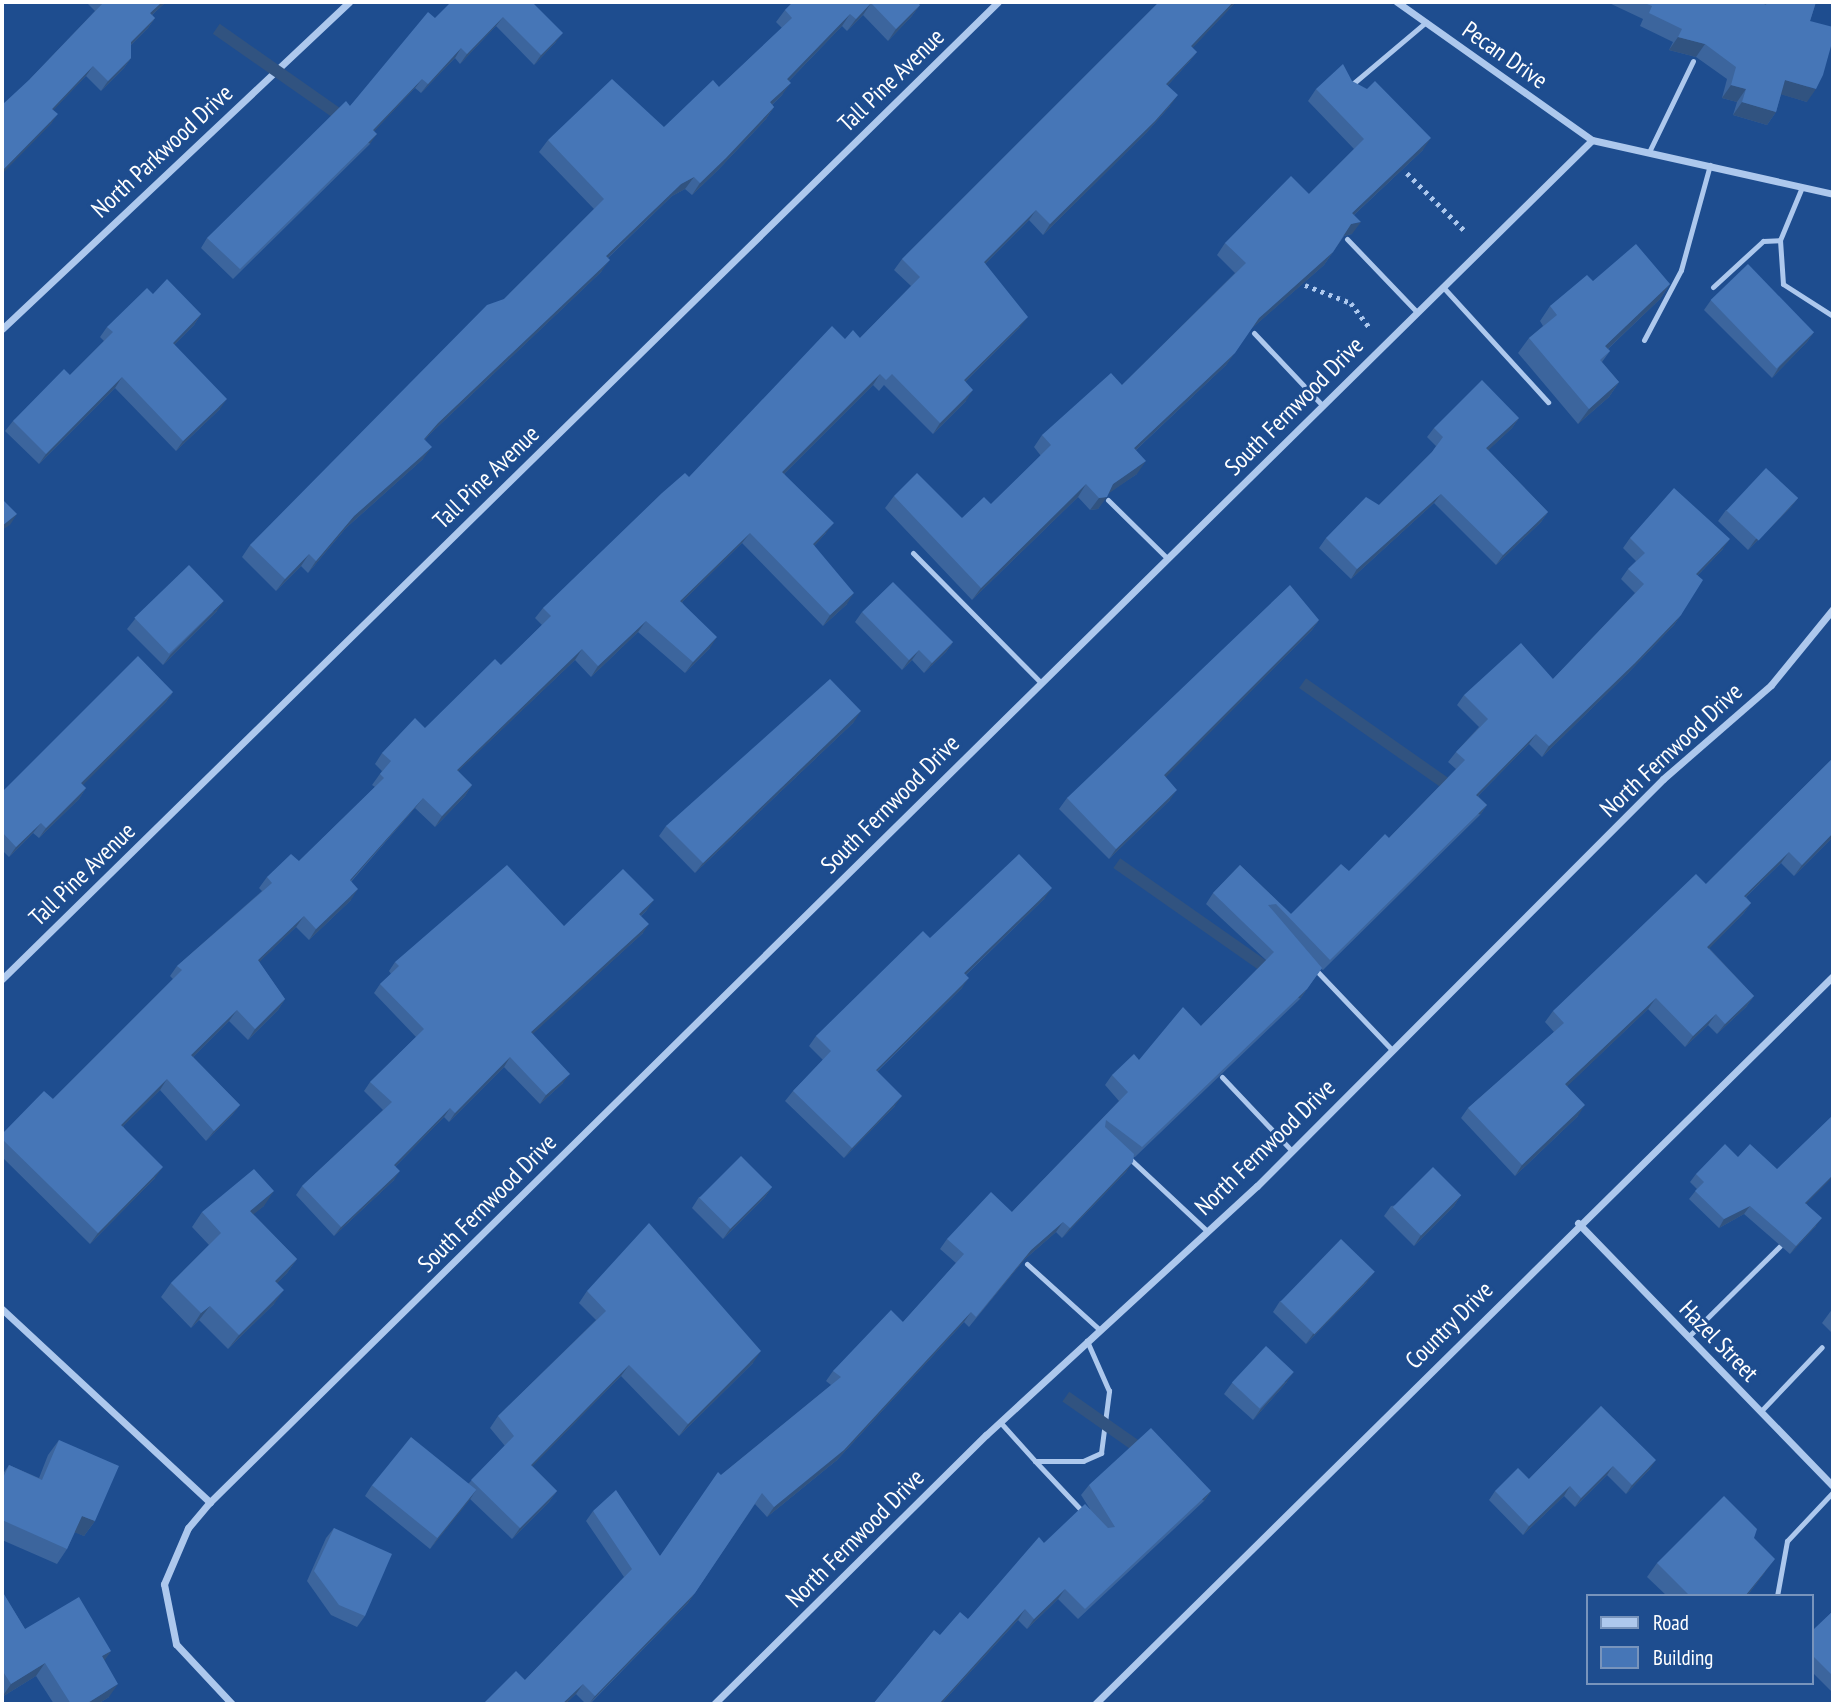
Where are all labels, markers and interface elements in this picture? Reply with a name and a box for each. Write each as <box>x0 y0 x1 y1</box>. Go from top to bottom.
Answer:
street label: Pecan Drive <box>1457 15 1553 95</box>
street label: Tall Pine Avenue <box>832 22 950 138</box>
street label: North Parkwood Drive <box>86 78 238 224</box>
street label: South Fernwood Drive <box>1219 331 1369 481</box>
street label: Tall Pine Avenue <box>427 419 545 535</box>
street label: North Fernwood Drive <box>1594 677 1748 823</box>
street label: South Fernwood Drive <box>815 729 965 879</box>
street label: Tall Pine Avenue <box>23 816 141 932</box>
street label: North Fernwood Drive <box>1189 1073 1341 1221</box>
street label: South Fernwood Drive <box>412 1128 562 1278</box>
street label: Country Drive <box>1399 1275 1499 1375</box>
street label: Hazel Street <box>1674 1295 1764 1387</box>
street label: North Fernwood Drive <box>780 1463 930 1613</box>
legend <box>1587 1594 1814 1685</box>
text: Road <box>1653 1609 1689 1636</box>
text: Building <box>1653 1644 1713 1671</box>

